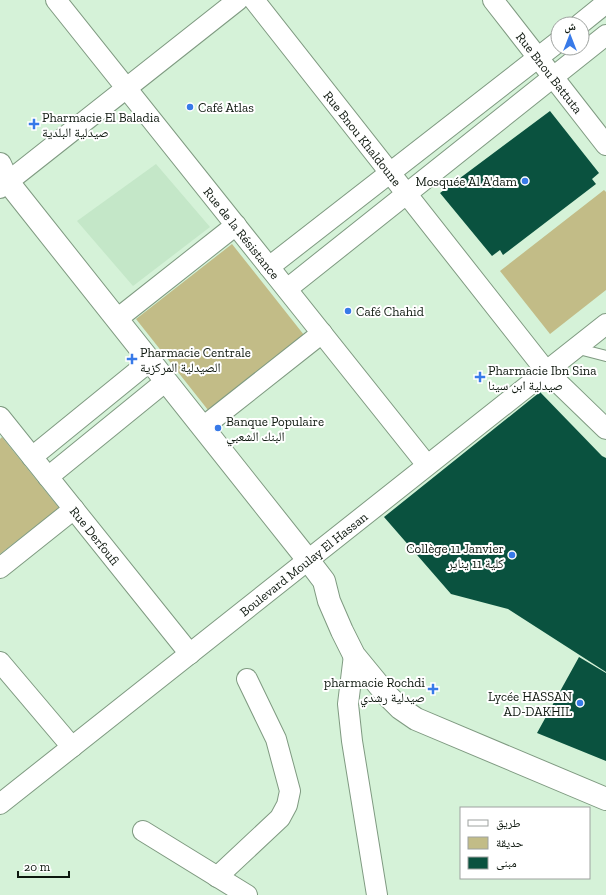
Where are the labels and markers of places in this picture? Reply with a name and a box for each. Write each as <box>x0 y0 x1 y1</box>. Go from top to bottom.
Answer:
place label: Café Atlas <box>198 100 254 115</box>
marker: Café Atlas <box>185 102 195 112</box>
place label: Pharmacie El Baladia صيدلية البلدية <box>42 110 160 140</box>
marker: Pharmacie El Baladia صيدلية البلدية <box>29 119 39 129</box>
place label: Mosquée Al A'dam <box>415 174 518 189</box>
marker: Mosquée Al A'dam <box>520 176 530 186</box>
place label: Café Chahid <box>356 304 424 319</box>
marker: Café Chahid <box>343 306 353 316</box>
place label: Pharmacie Centrale الصيدلية المركزية <box>140 345 251 376</box>
marker: Pharmacie Centrale الصيدلية المركزية <box>127 354 137 364</box>
place label: Pharmacie Ibn Sina صيدلية ابن سينا <box>488 363 597 394</box>
marker: Pharmacie Ibn Sina صيدلية ابن سينا <box>475 372 485 382</box>
place label: Banque Populaire البنك الشعبي <box>226 414 324 447</box>
marker: Banque Populaire البنك الشعبي <box>213 423 223 433</box>
place label: Collège 11 Janvier كلية 11 يناير <box>406 541 505 572</box>
marker: Collège 11 Janvier كلية 11 يناير <box>507 550 517 560</box>
place label: pharmacie Rochdi صيدلية رشدي <box>324 675 425 708</box>
marker: pharmacie Rochdi صيدلية رشدي <box>428 684 438 694</box>
place label: Lycée HASSAN AD-DAKHIL <box>488 689 572 719</box>
marker: Lycée HASSAN AD-DAKHIL <box>575 698 585 708</box>

